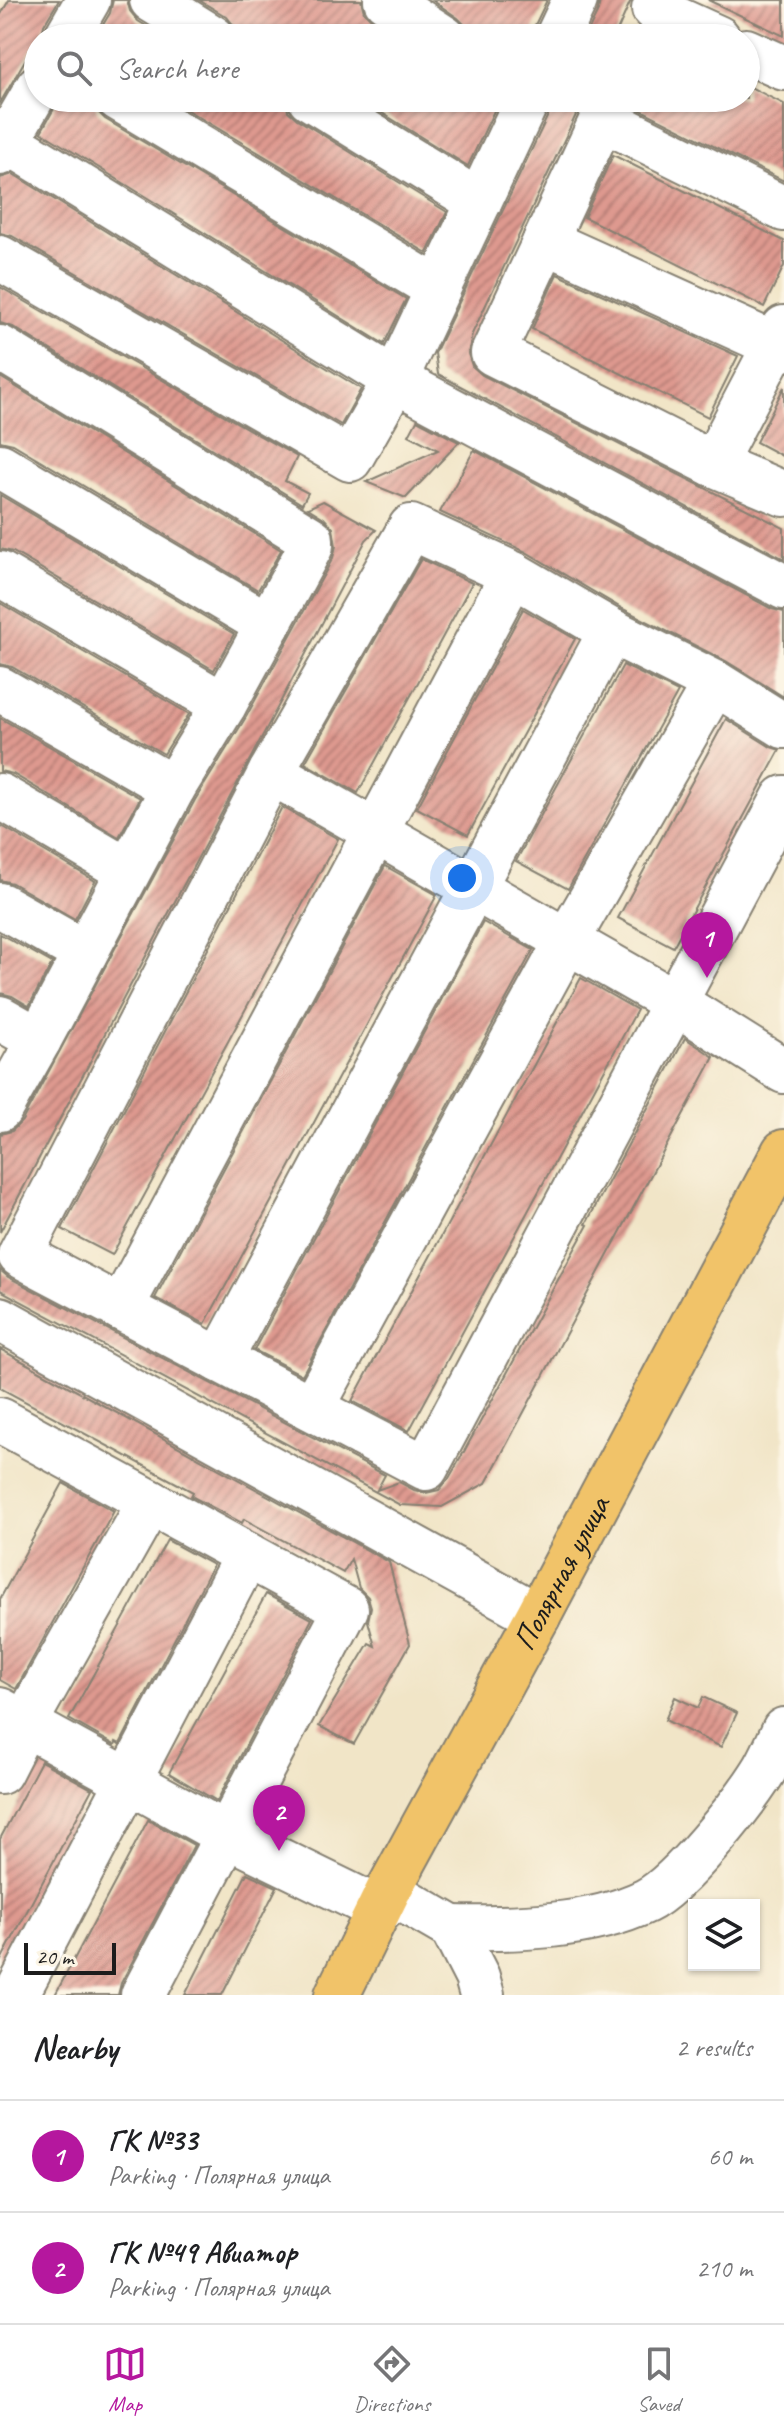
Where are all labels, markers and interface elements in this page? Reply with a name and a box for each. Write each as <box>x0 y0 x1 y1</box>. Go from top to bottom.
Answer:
search box <box>24 24 760 112</box>
icon: search <box>52 46 96 90</box>
text: Search here <box>116 49 238 87</box>
your location <box>442 858 482 898</box>
pin: 1 <box>681 912 733 978</box>
street label: Полярная улица <box>503 1487 620 1657</box>
pin: 2 <box>253 1785 305 1851</box>
map controls <box>688 1899 760 1971</box>
button: layers <box>688 1899 760 1971</box>
scale bar <box>24 1939 116 1975</box>
text: 20 m <box>36 1943 73 1971</box>
text: Nearby <box>32 2026 118 2069</box>
text: 2 results <box>676 2031 752 2064</box>
text: ГК №33 <box>108 2121 197 2159</box>
text: 1 <box>52 2140 64 2173</box>
text: 60 m <box>708 2140 752 2173</box>
text: Parking · Полярная улица <box>108 2159 330 2192</box>
text: ГК №49 Авиатор <box>108 2233 297 2271</box>
text: 2 <box>52 2252 64 2285</box>
text: 210 m <box>696 2252 752 2285</box>
text: Parking · Полярная улица <box>108 2271 330 2304</box>
tab: Map <box>103 2342 147 2418</box>
tab: Directions <box>354 2342 430 2418</box>
tab: Saved <box>637 2342 681 2418</box>

